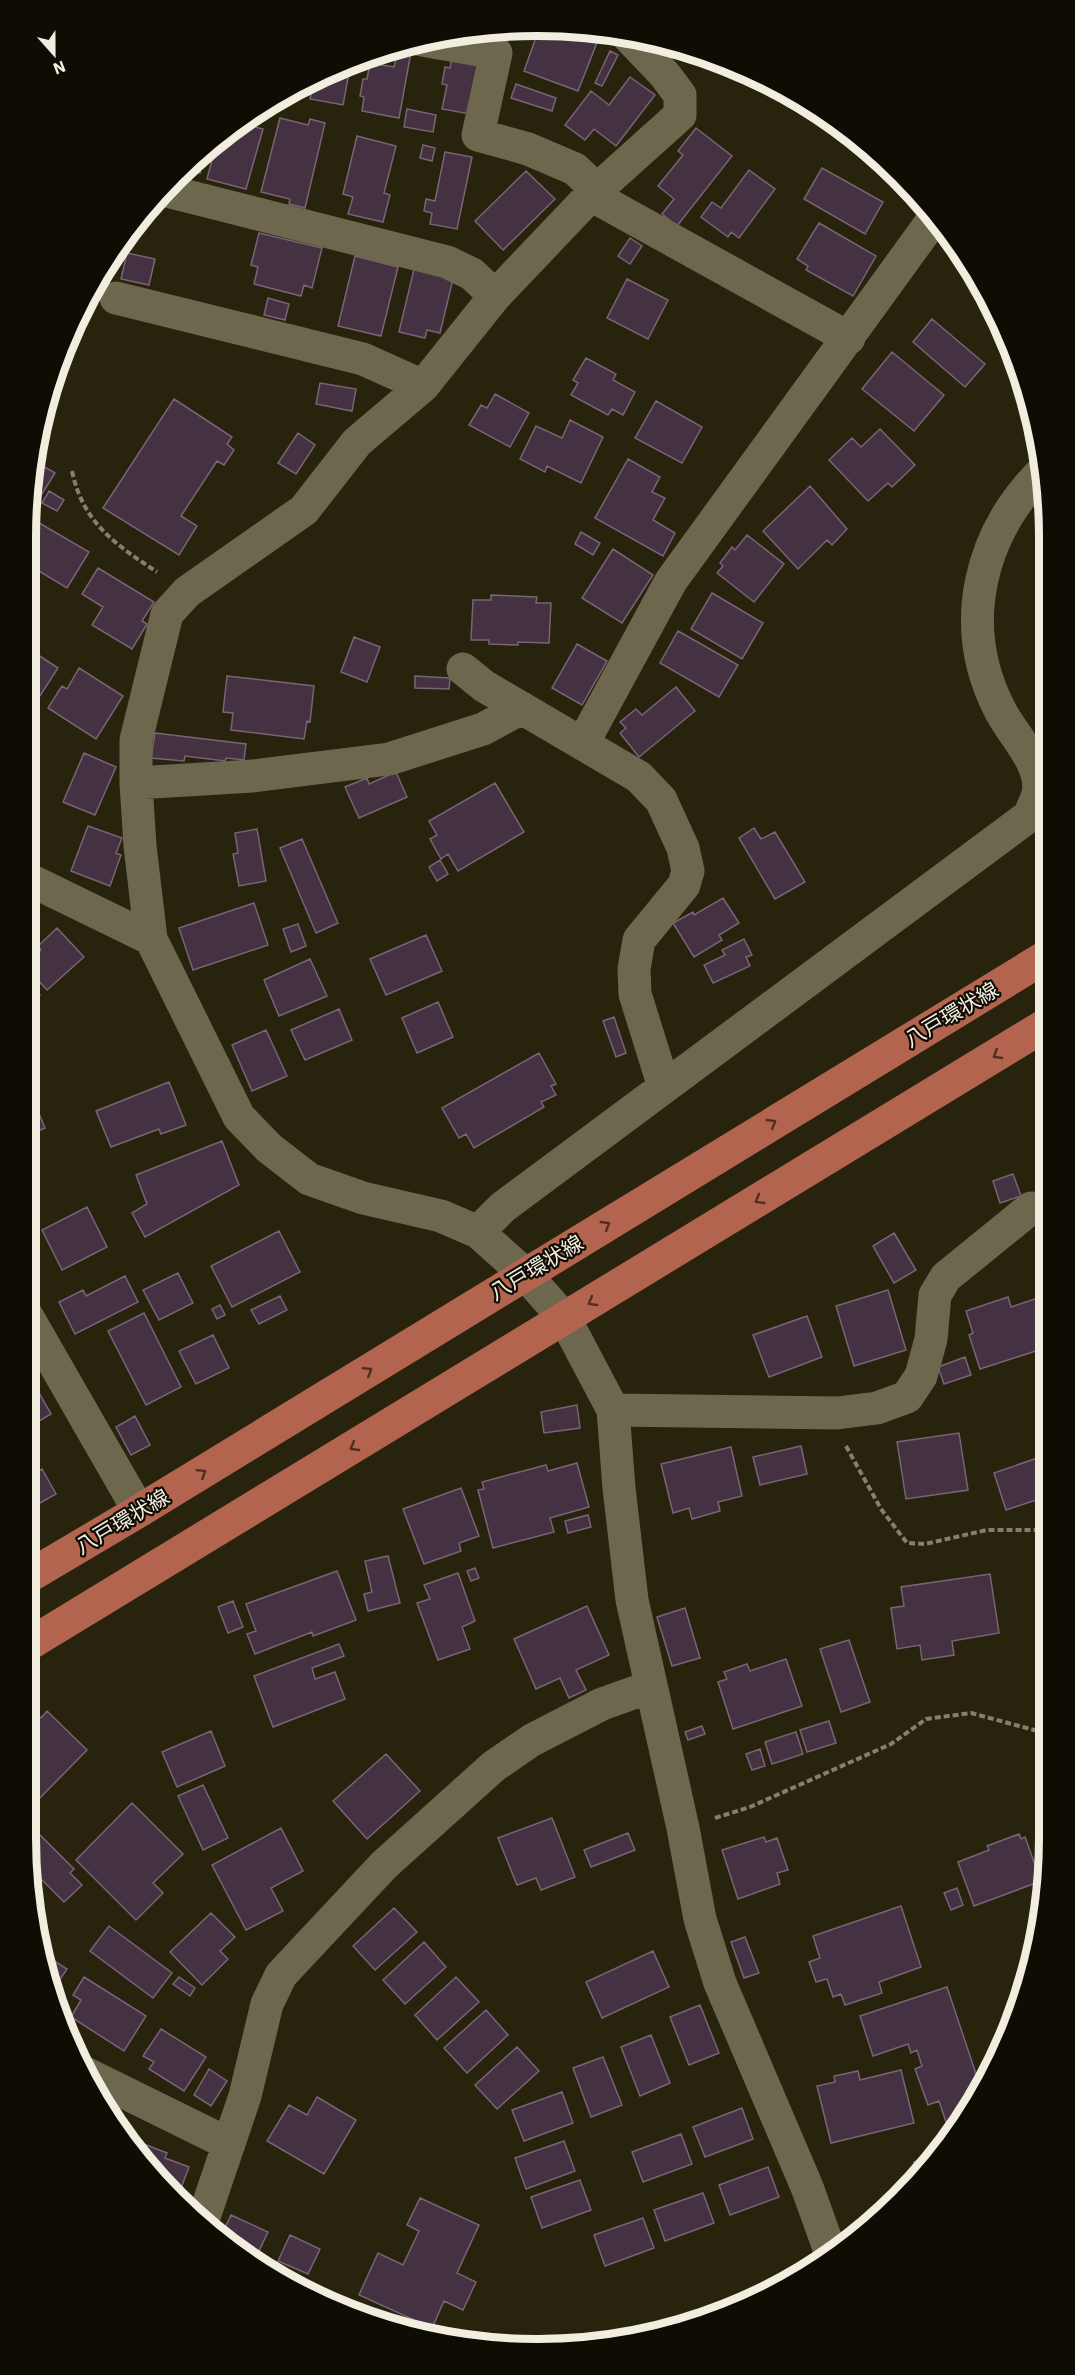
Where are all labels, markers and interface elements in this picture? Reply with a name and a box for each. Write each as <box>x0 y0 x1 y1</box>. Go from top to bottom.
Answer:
north arrow <box>24 24 84 84</box>
text: N <box>50 57 68 79</box>
street label: 八戸環状線 <box>899 975 1003 1053</box>
one-way arrow <box>993 1047 1003 1059</box>
one-way arrow <box>766 1119 776 1131</box>
one-way arrow <box>755 1193 765 1205</box>
one-way arrow <box>600 1220 610 1232</box>
street label: 八戸環状線 <box>484 1228 588 1306</box>
one-way arrow <box>588 1294 598 1306</box>
one-way arrow <box>362 1366 372 1378</box>
one-way arrow <box>350 1439 360 1451</box>
one-way arrow <box>196 1468 206 1480</box>
street label: 八戸環状線 <box>70 1482 174 1560</box>

